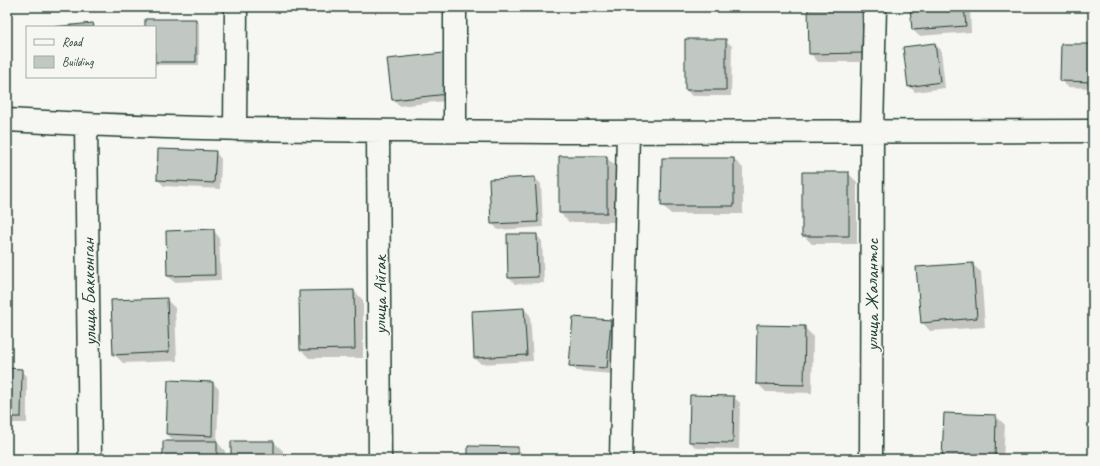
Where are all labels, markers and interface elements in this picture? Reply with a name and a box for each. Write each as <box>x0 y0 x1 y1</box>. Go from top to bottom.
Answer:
legend <box>26 26 156 78</box>
text: Road <box>62 34 84 50</box>
text: Building <box>62 54 94 70</box>
street label: улица Бакконган <box>76 237 102 347</box>
street label: улица Жалантос <box>860 238 884 352</box>
street label: улица Айгак <box>368 253 392 335</box>

